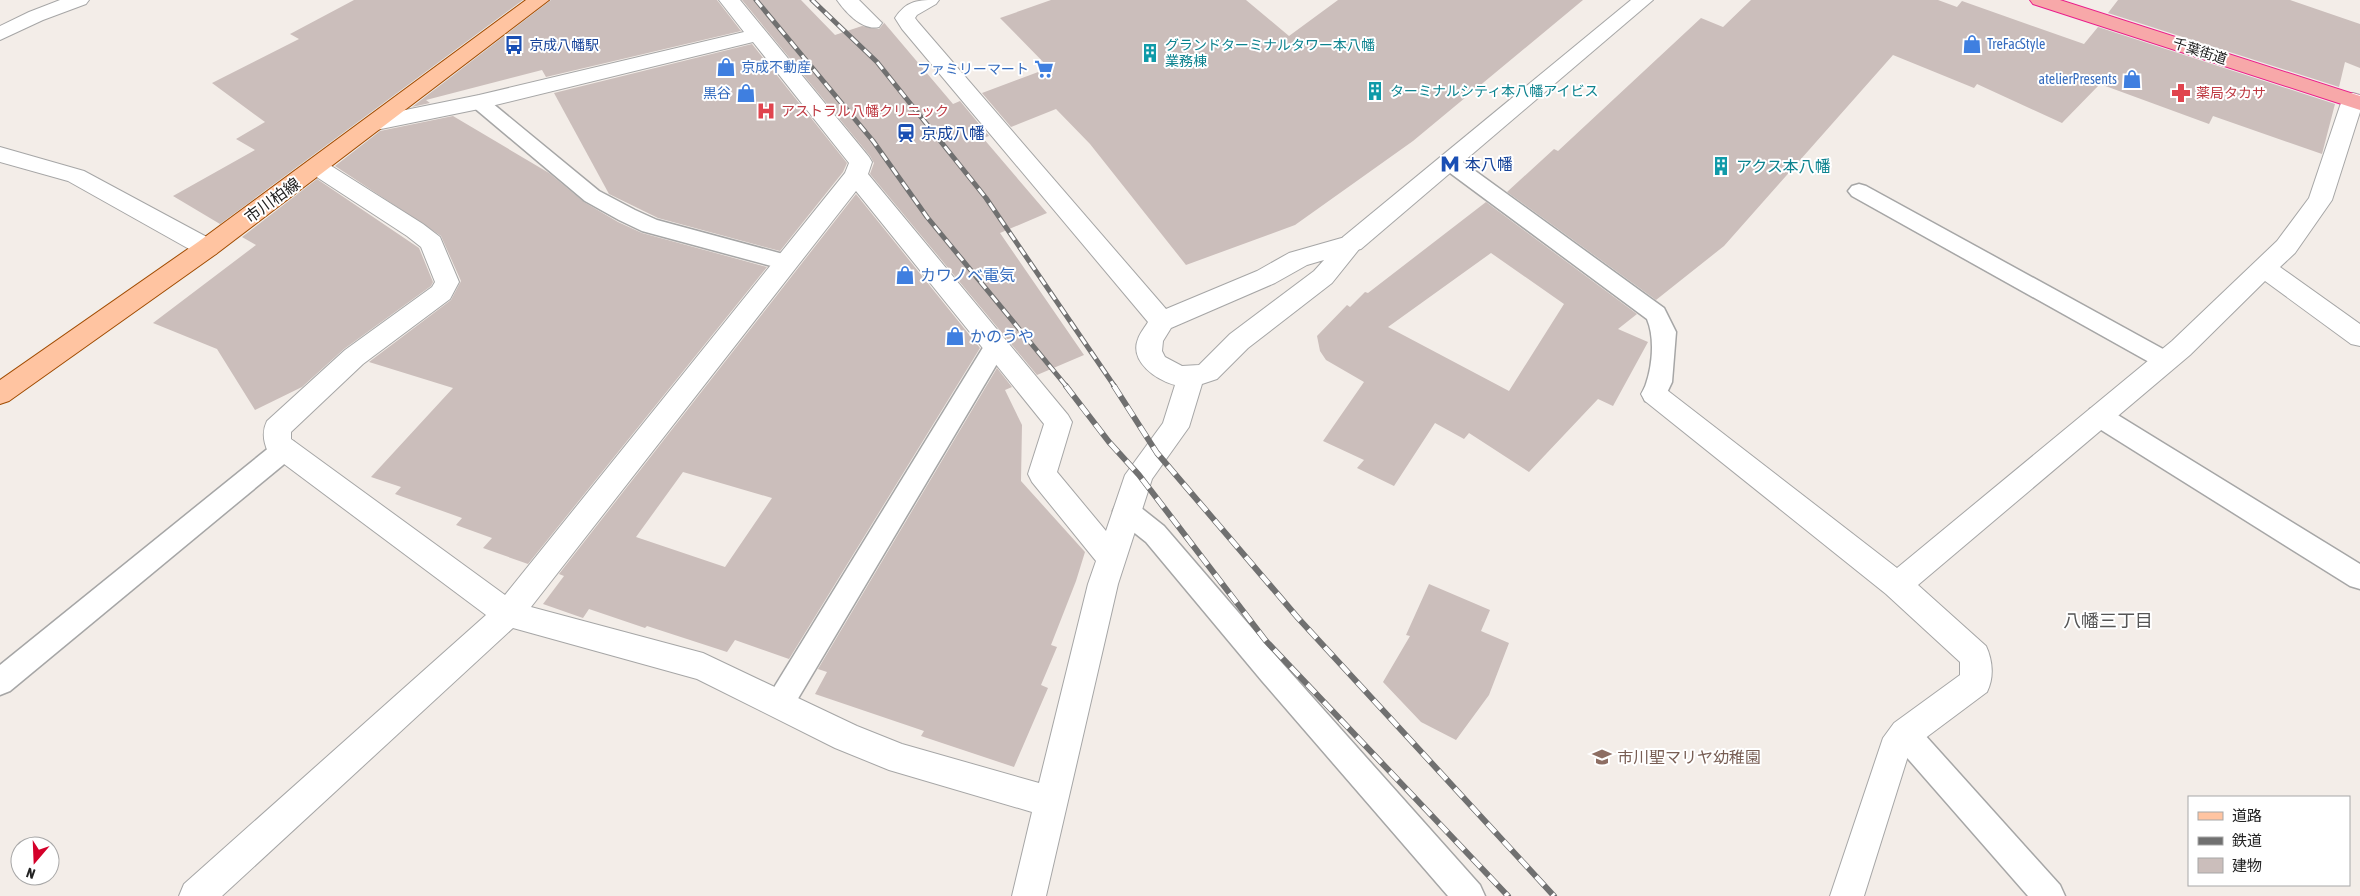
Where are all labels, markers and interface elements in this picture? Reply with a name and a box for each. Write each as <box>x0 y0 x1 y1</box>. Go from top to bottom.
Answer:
shop icon: TreFacStyle <box>1961 33 1983 55</box>
bus stop icon: 京成八幡駅 <box>503 34 525 56</box>
street label: 千葉街道 <box>2171 35 2229 67</box>
place label: TreFacStyle <box>1987 36 2045 52</box>
place label: 京成八幡駅 <box>529 37 599 53</box>
place label: グランドターミナルタワー本八幡 業務棟 <box>1165 37 1375 69</box>
building icon: グランドターミナルタワー本八幡 業務棟 <box>1139 42 1161 64</box>
shop icon: 京成不動産 <box>715 56 737 78</box>
supermarket icon: ファミリーマート <box>1033 58 1055 80</box>
place label: 京成不動産 <box>741 59 811 75</box>
place label: ファミリーマート <box>917 61 1029 77</box>
shop icon: atelierPresents <box>2121 68 2143 90</box>
place label: atelierPresents <box>2038 71 2117 87</box>
building icon: ターミナルシティ本八幡アイビス <box>1364 80 1386 102</box>
shop icon: 黒谷 <box>735 82 757 104</box>
pharmacy icon: 薬局タカサ <box>2170 82 2192 104</box>
place label: ターミナルシティ本八幡アイビス <box>1390 83 1598 99</box>
place label: 黒谷 <box>703 85 731 101</box>
place label: 薬局タカサ <box>2196 85 2266 101</box>
hospital icon: アストラル八幡クリニック <box>755 100 777 122</box>
place label: アストラル八幡クリニック <box>781 103 949 119</box>
station icon: 京成八幡 <box>895 122 917 144</box>
place label: 京成八幡 <box>921 124 985 142</box>
metro station icon: 本八幡 <box>1439 153 1461 175</box>
place label: 本八幡 <box>1465 155 1513 173</box>
building icon: アクス本八幡 <box>1710 155 1732 177</box>
place label: アクス本八幡 <box>1736 157 1831 175</box>
street label: 市川柏線 <box>241 174 303 226</box>
shop icon: カワノベ電気 <box>894 264 916 286</box>
place label: カワノベ電気 <box>920 266 1015 284</box>
shop icon: かのうや <box>944 325 966 347</box>
place label: かのうや <box>970 327 1034 345</box>
district label: 八幡三丁目 <box>2063 610 2153 631</box>
school or university icon: 市川聖マリヤ幼稚園 <box>1591 746 1613 768</box>
place label: 市川聖マリヤ幼稚園 <box>1617 748 1761 766</box>
legend <box>2188 796 2350 886</box>
text: 道路 <box>2232 807 2262 824</box>
text: 鉄道 <box>2232 832 2262 849</box>
north arrow <box>10 836 60 886</box>
text: 建物 <box>2232 857 2262 874</box>
text: N <box>24 864 37 882</box>

